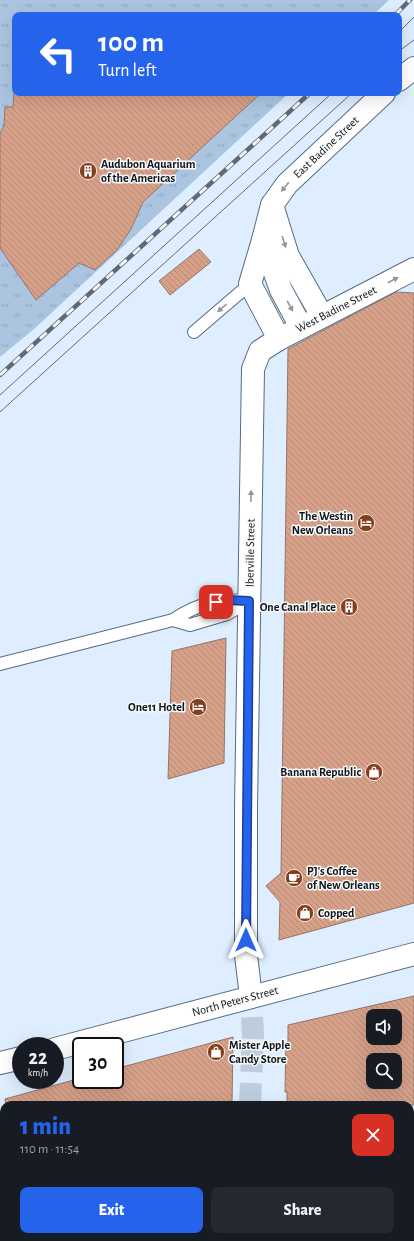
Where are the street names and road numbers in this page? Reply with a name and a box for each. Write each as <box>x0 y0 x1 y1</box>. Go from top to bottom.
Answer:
street label: East Badine Street <box>291 114 361 180</box>
street label: West Badine Street <box>294 283 379 335</box>
street label: Iberville Street <box>243 518 257 587</box>
street label: North Peters Street <box>191 984 280 1018</box>

